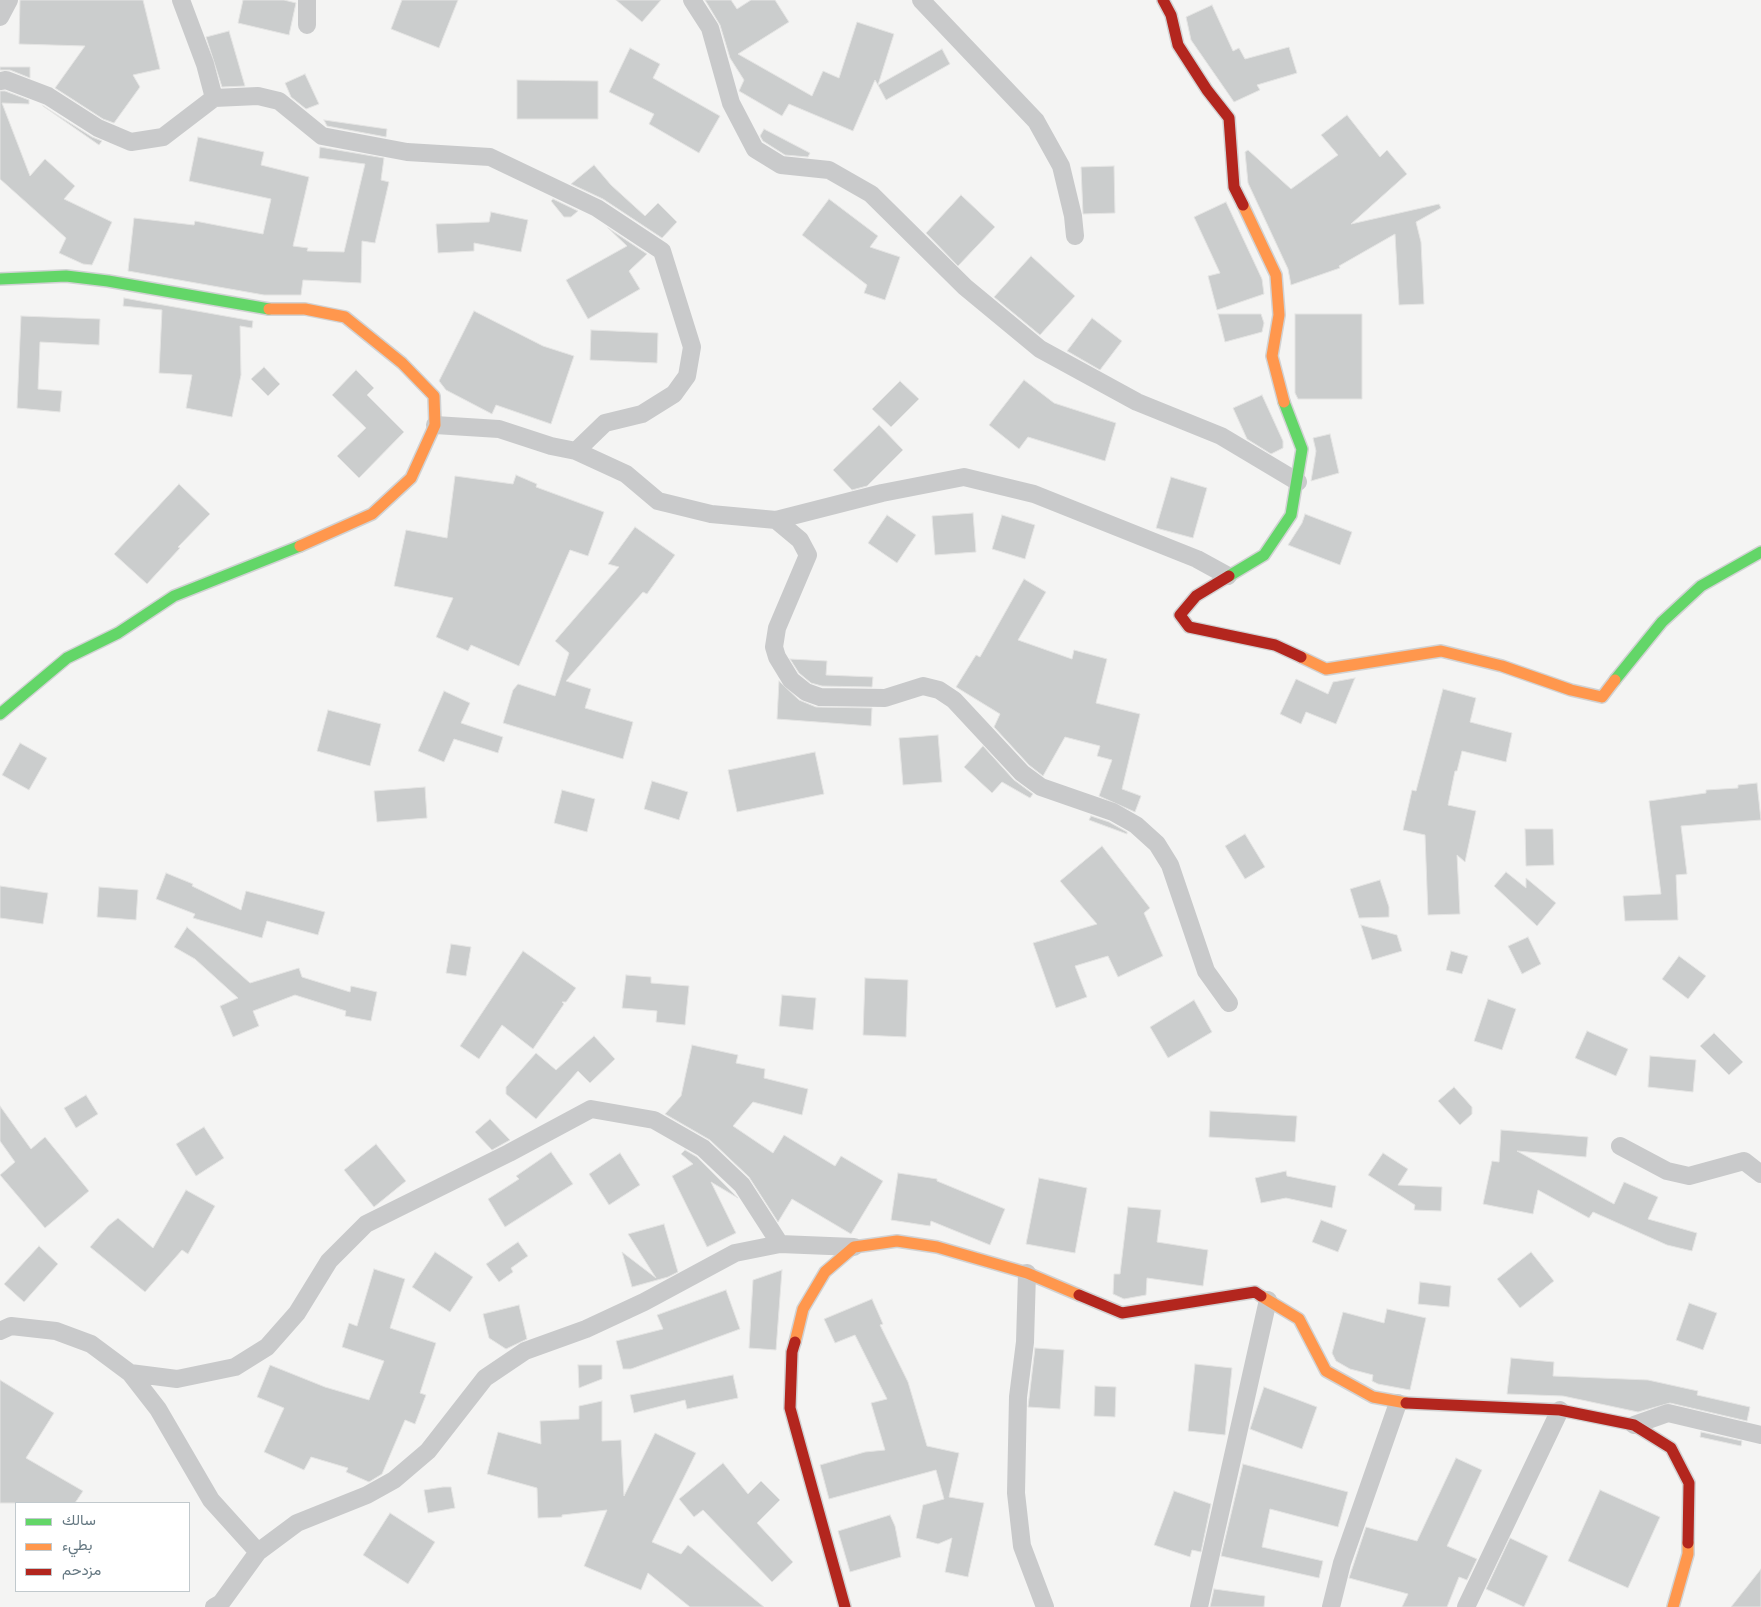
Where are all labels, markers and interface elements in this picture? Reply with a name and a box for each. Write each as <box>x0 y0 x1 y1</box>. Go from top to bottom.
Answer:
legend <box>15 1502 190 1592</box>
text: سالك <box>62 1511 96 1529</box>
text: بطيء <box>62 1536 92 1554</box>
text: مزدحم <box>62 1561 101 1579</box>

